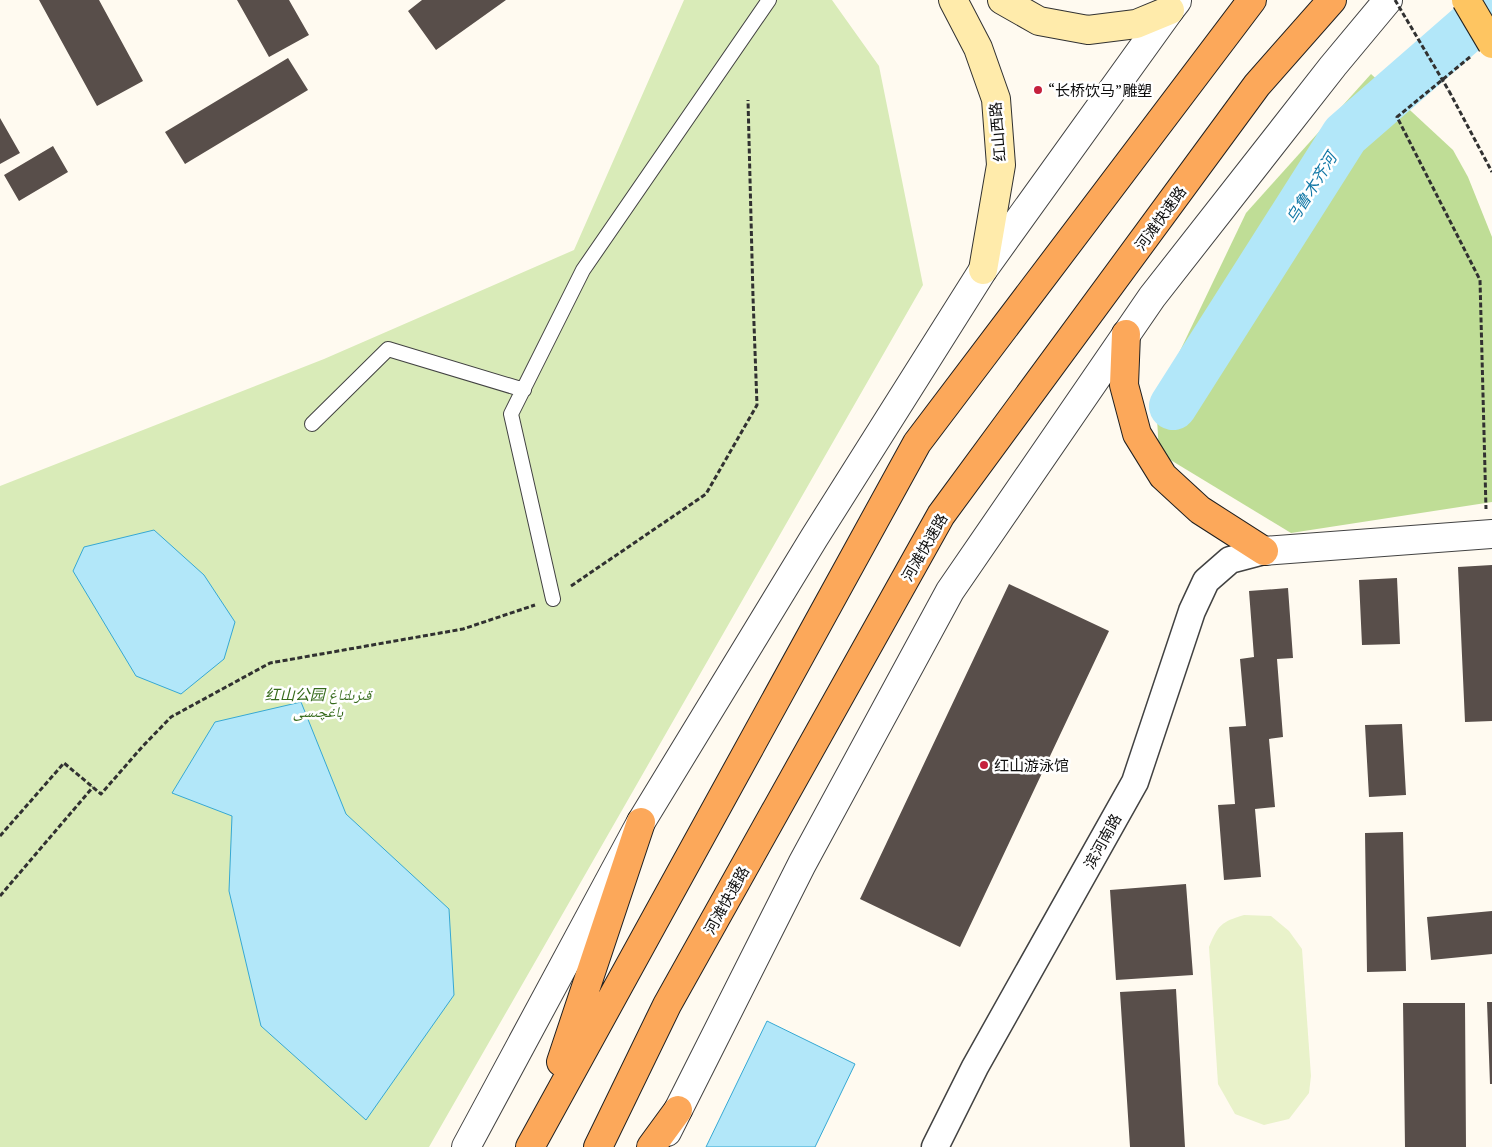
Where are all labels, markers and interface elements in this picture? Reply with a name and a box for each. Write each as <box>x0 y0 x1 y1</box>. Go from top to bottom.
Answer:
place label: “长桥饮马”雕塑 <box>1048 80 1152 100</box>
marker: “长桥饮马”雕塑 <box>1032 84 1044 96</box>
street label: 红山西路 <box>984 101 1010 163</box>
water label: 乌鲁木齐河 <box>1280 146 1343 228</box>
street label: 河滩快速路 <box>1130 182 1190 254</box>
street label: 河滩快速路 <box>897 510 951 584</box>
park label: 红山公园 قىزىلتاغ باغچىسى <box>265 684 374 721</box>
place label: 红山游泳馆 <box>994 755 1069 775</box>
marker: 红山游泳馆 <box>978 759 990 771</box>
street label: 滨河南路 <box>1079 810 1125 872</box>
street label: 河滩快速路 <box>699 862 753 938</box>

